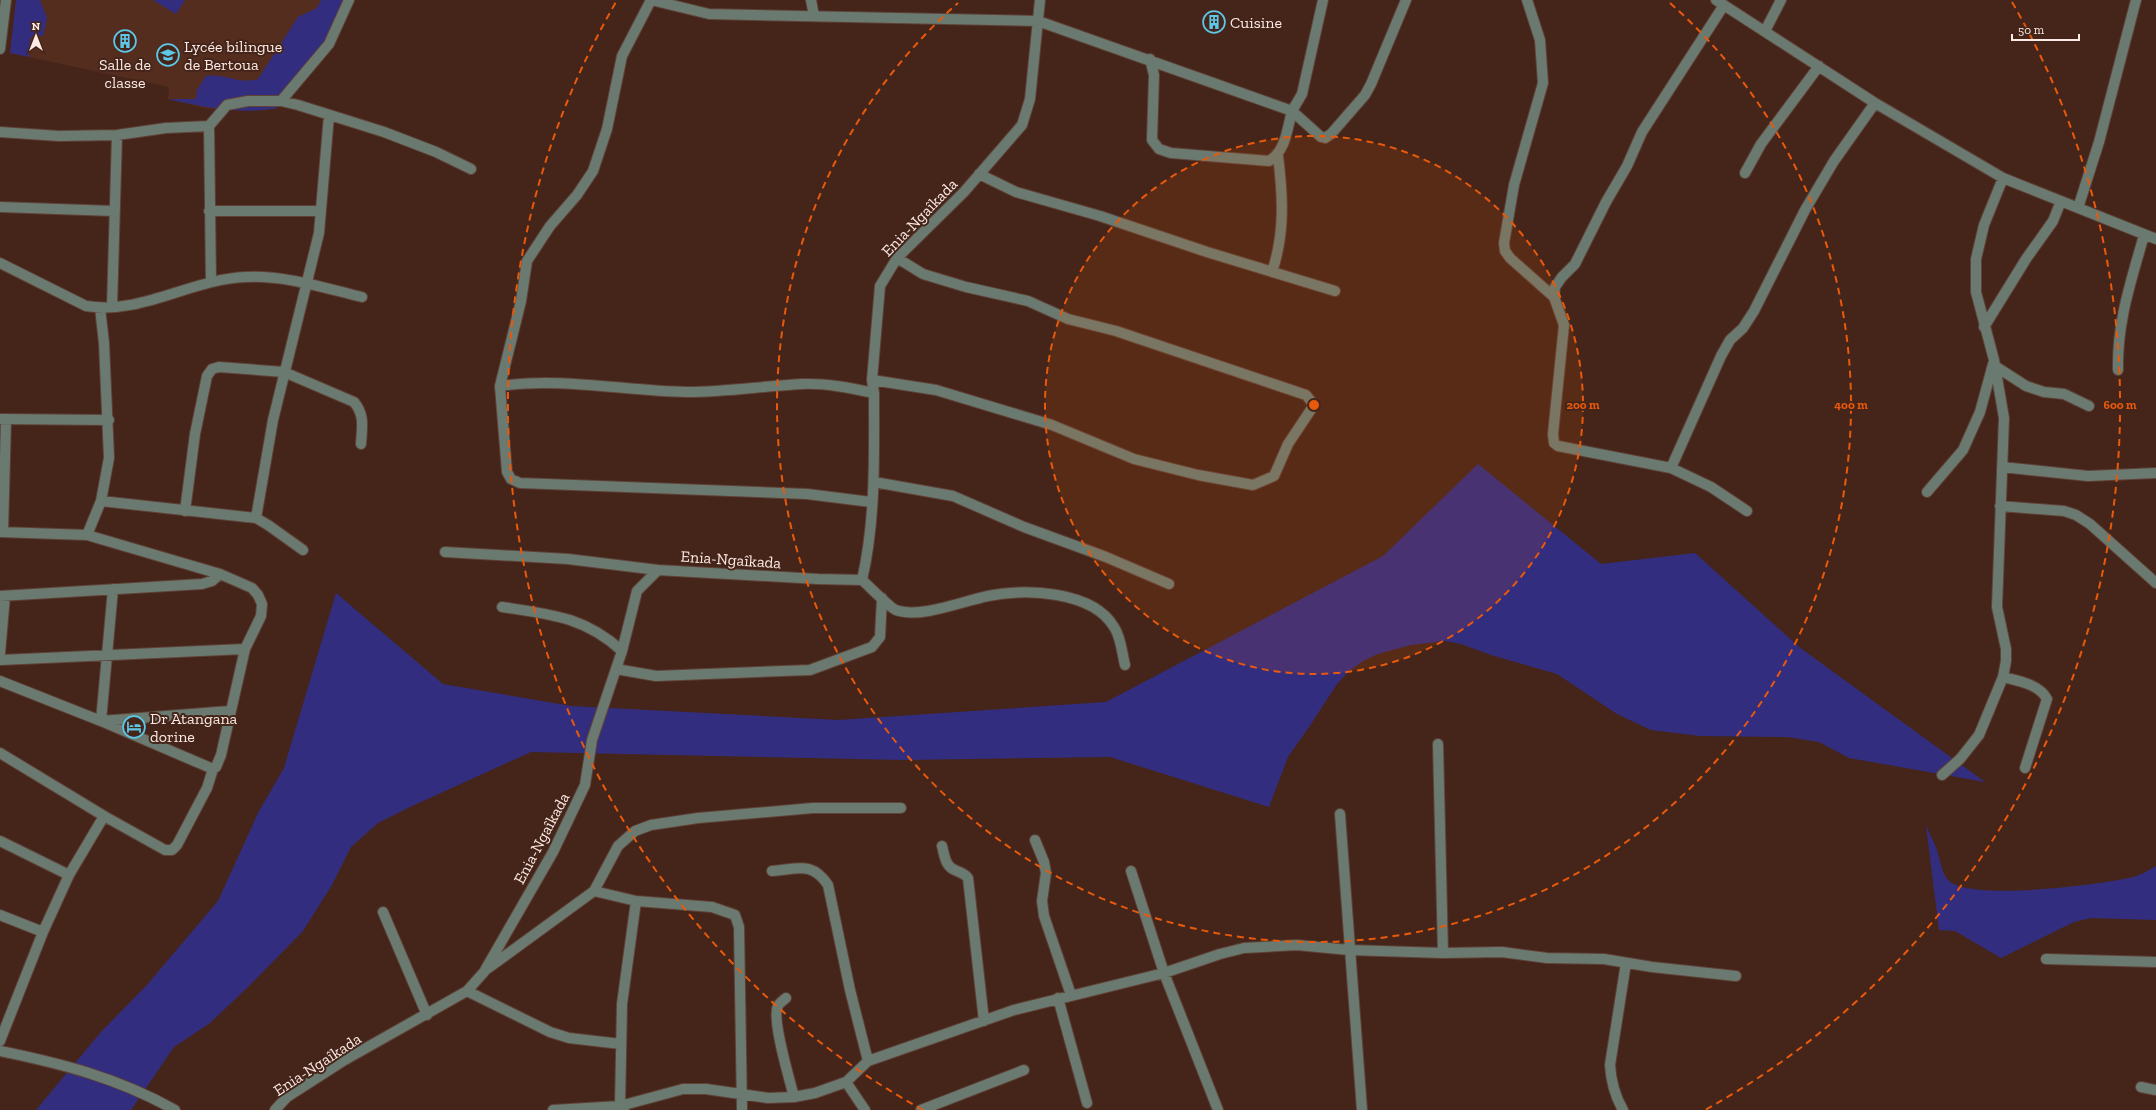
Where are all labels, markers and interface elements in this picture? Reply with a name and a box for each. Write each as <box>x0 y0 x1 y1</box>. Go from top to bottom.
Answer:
building icon: Cuisine <box>1201 9 1227 35</box>
place label: Cuisine <box>1230 13 1282 32</box>
north arrow <box>16 16 56 56</box>
scale bar <box>2012 16 2079 42</box>
text: N <box>32 20 41 33</box>
text: 50 m <box>2018 23 2045 37</box>
building icon: Salle de classe <box>112 28 138 54</box>
place label: Lycée bilingue de Bertoua <box>184 37 282 74</box>
school or university icon: Lycée bilingue de Bertoua <box>155 42 181 68</box>
place label: Salle de classe <box>99 55 151 92</box>
street label: Enia-Ngaîkada <box>878 174 961 260</box>
centre of rings <box>1307 398 1321 412</box>
text: 200 m <box>1566 398 1600 412</box>
text: 400 m <box>1834 398 1868 412</box>
text: 600 m <box>2103 398 2137 412</box>
street label: Enia-Ngaîkada <box>680 547 782 573</box>
place label: Dr Atangana dorine <box>150 709 238 746</box>
hotel icon: Dr Atangana dorine <box>121 714 147 740</box>
street label: Enia-Ngaîkada <box>509 789 574 887</box>
street label: Enia-Ngaîkada <box>270 1029 365 1100</box>

